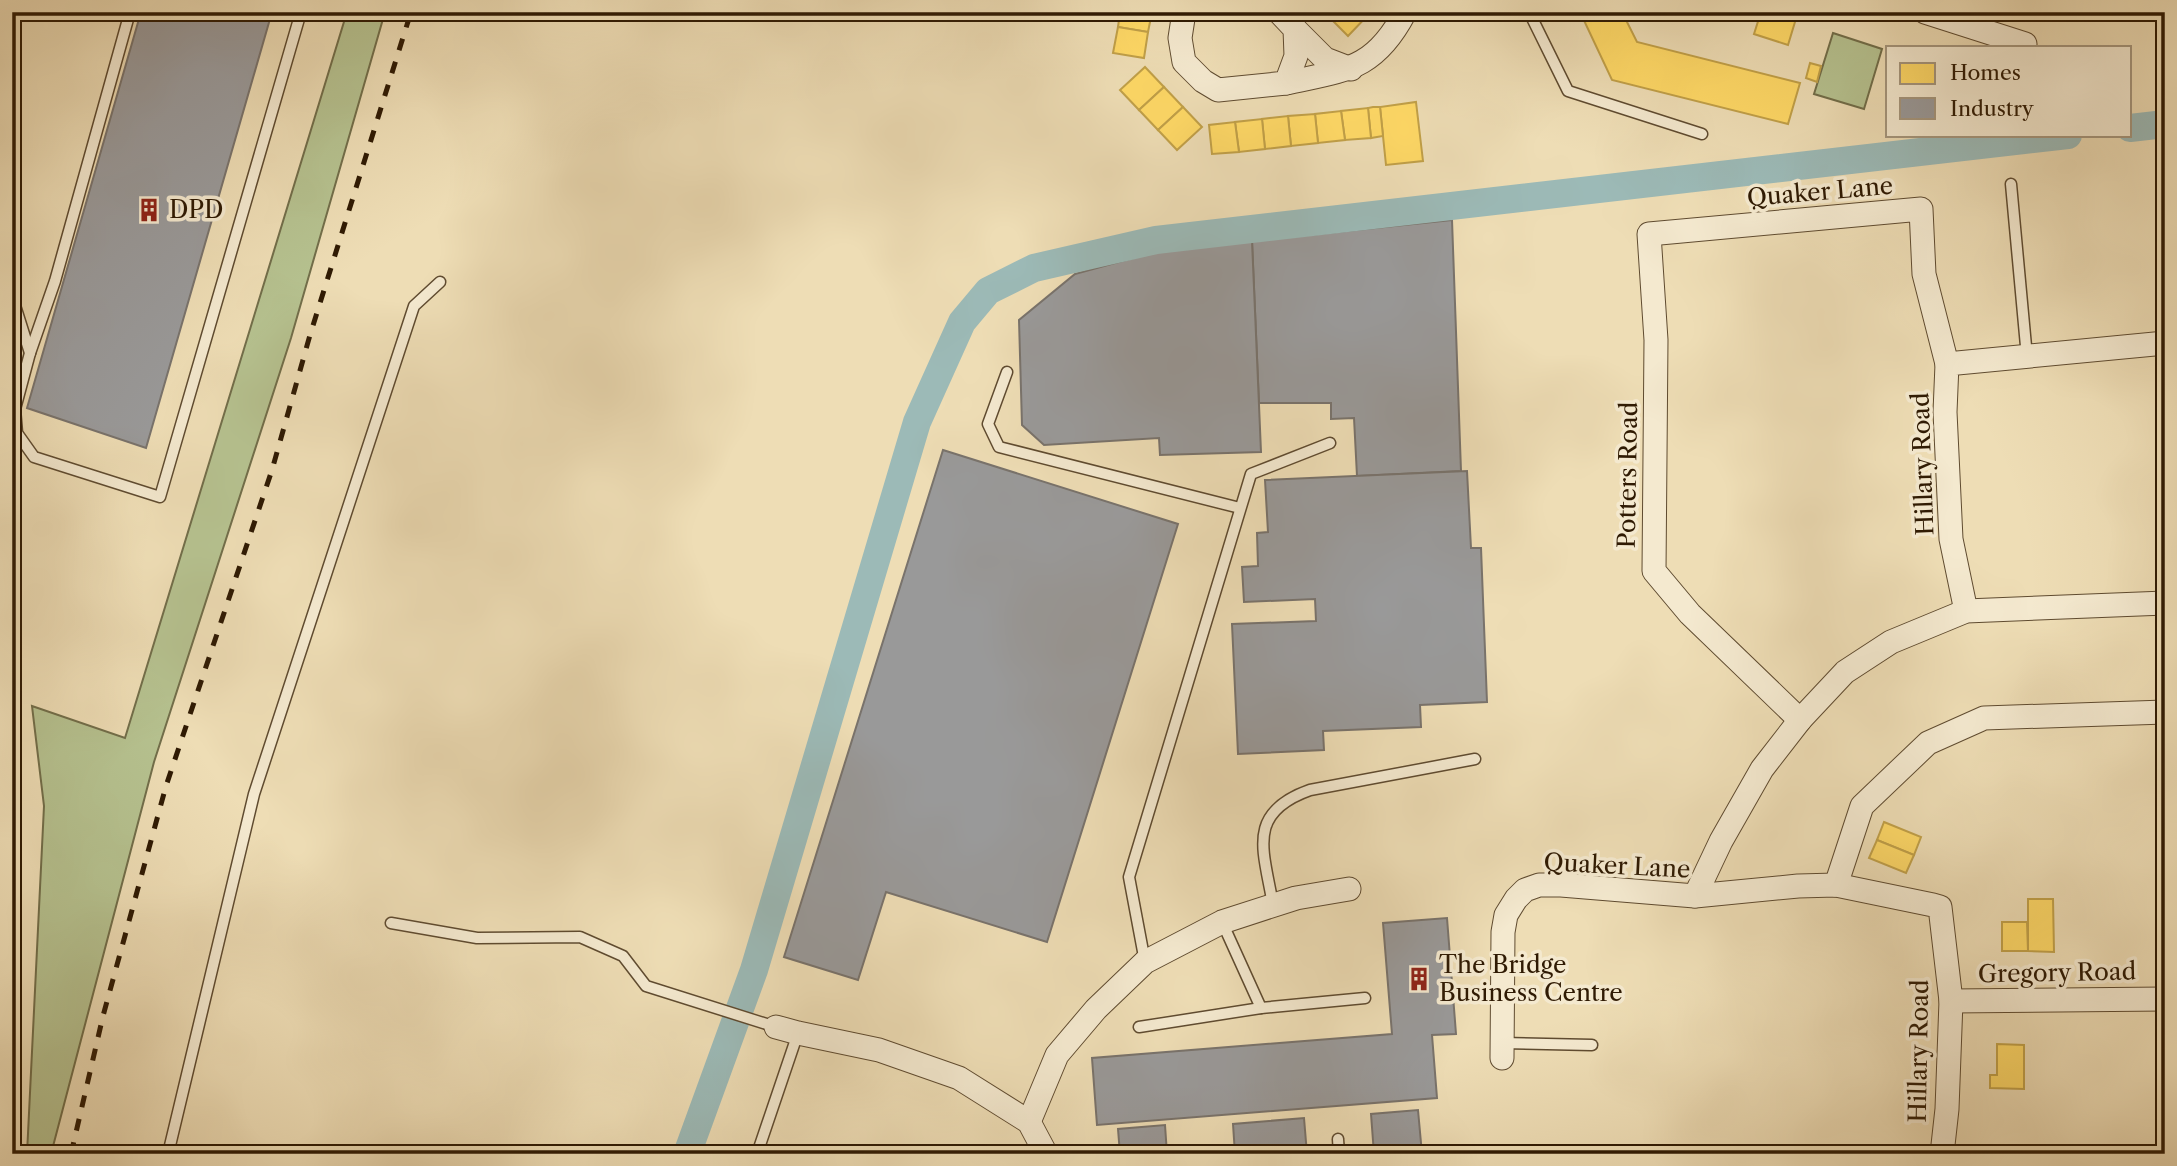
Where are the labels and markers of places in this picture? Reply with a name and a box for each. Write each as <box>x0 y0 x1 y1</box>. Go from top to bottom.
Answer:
place label: DPD <box>169 195 223 224</box>
building icon: DPD <box>135 196 163 224</box>
place label: The Bridge Business Centre <box>1439 950 1623 1007</box>
building icon: The Bridge Business Centre <box>1405 965 1433 993</box>

